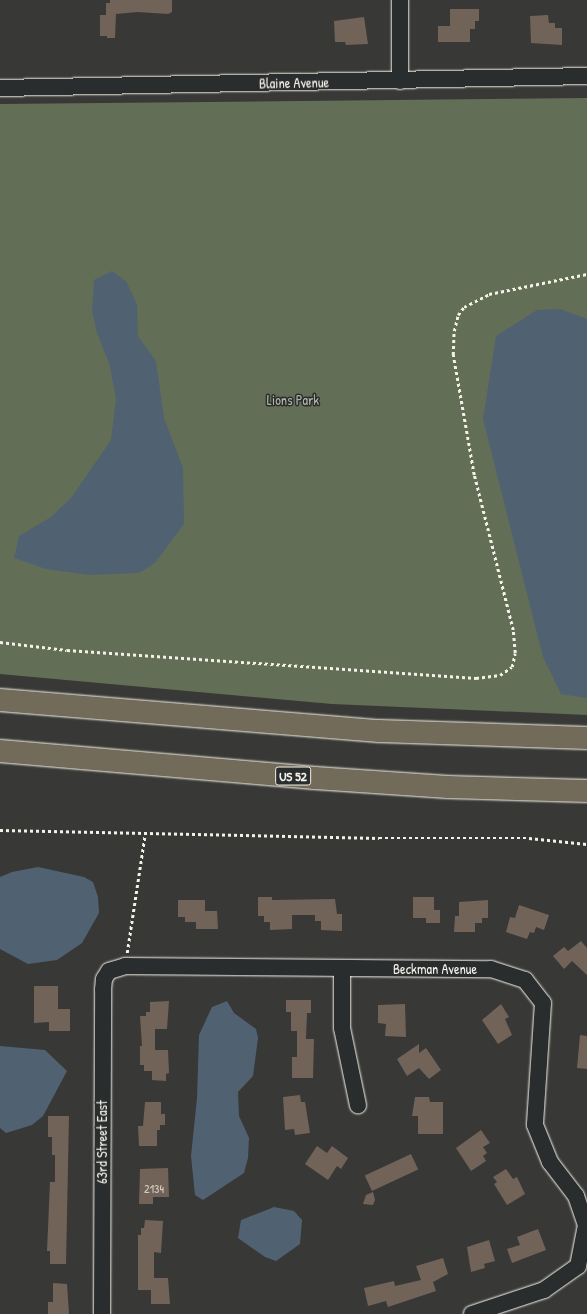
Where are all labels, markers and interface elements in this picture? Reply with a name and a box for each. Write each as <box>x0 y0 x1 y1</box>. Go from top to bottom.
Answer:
street label: Blaine Avenue <box>259 74 329 92</box>
park label: Lions Park <box>267 392 319 408</box>
road number: US 52 <box>275 765 311 787</box>
street label: Beckman Avenue <box>393 961 477 977</box>
street label: 63rd Street East <box>94 1100 110 1184</box>
house number: 2134 <box>144 1182 164 1196</box>

